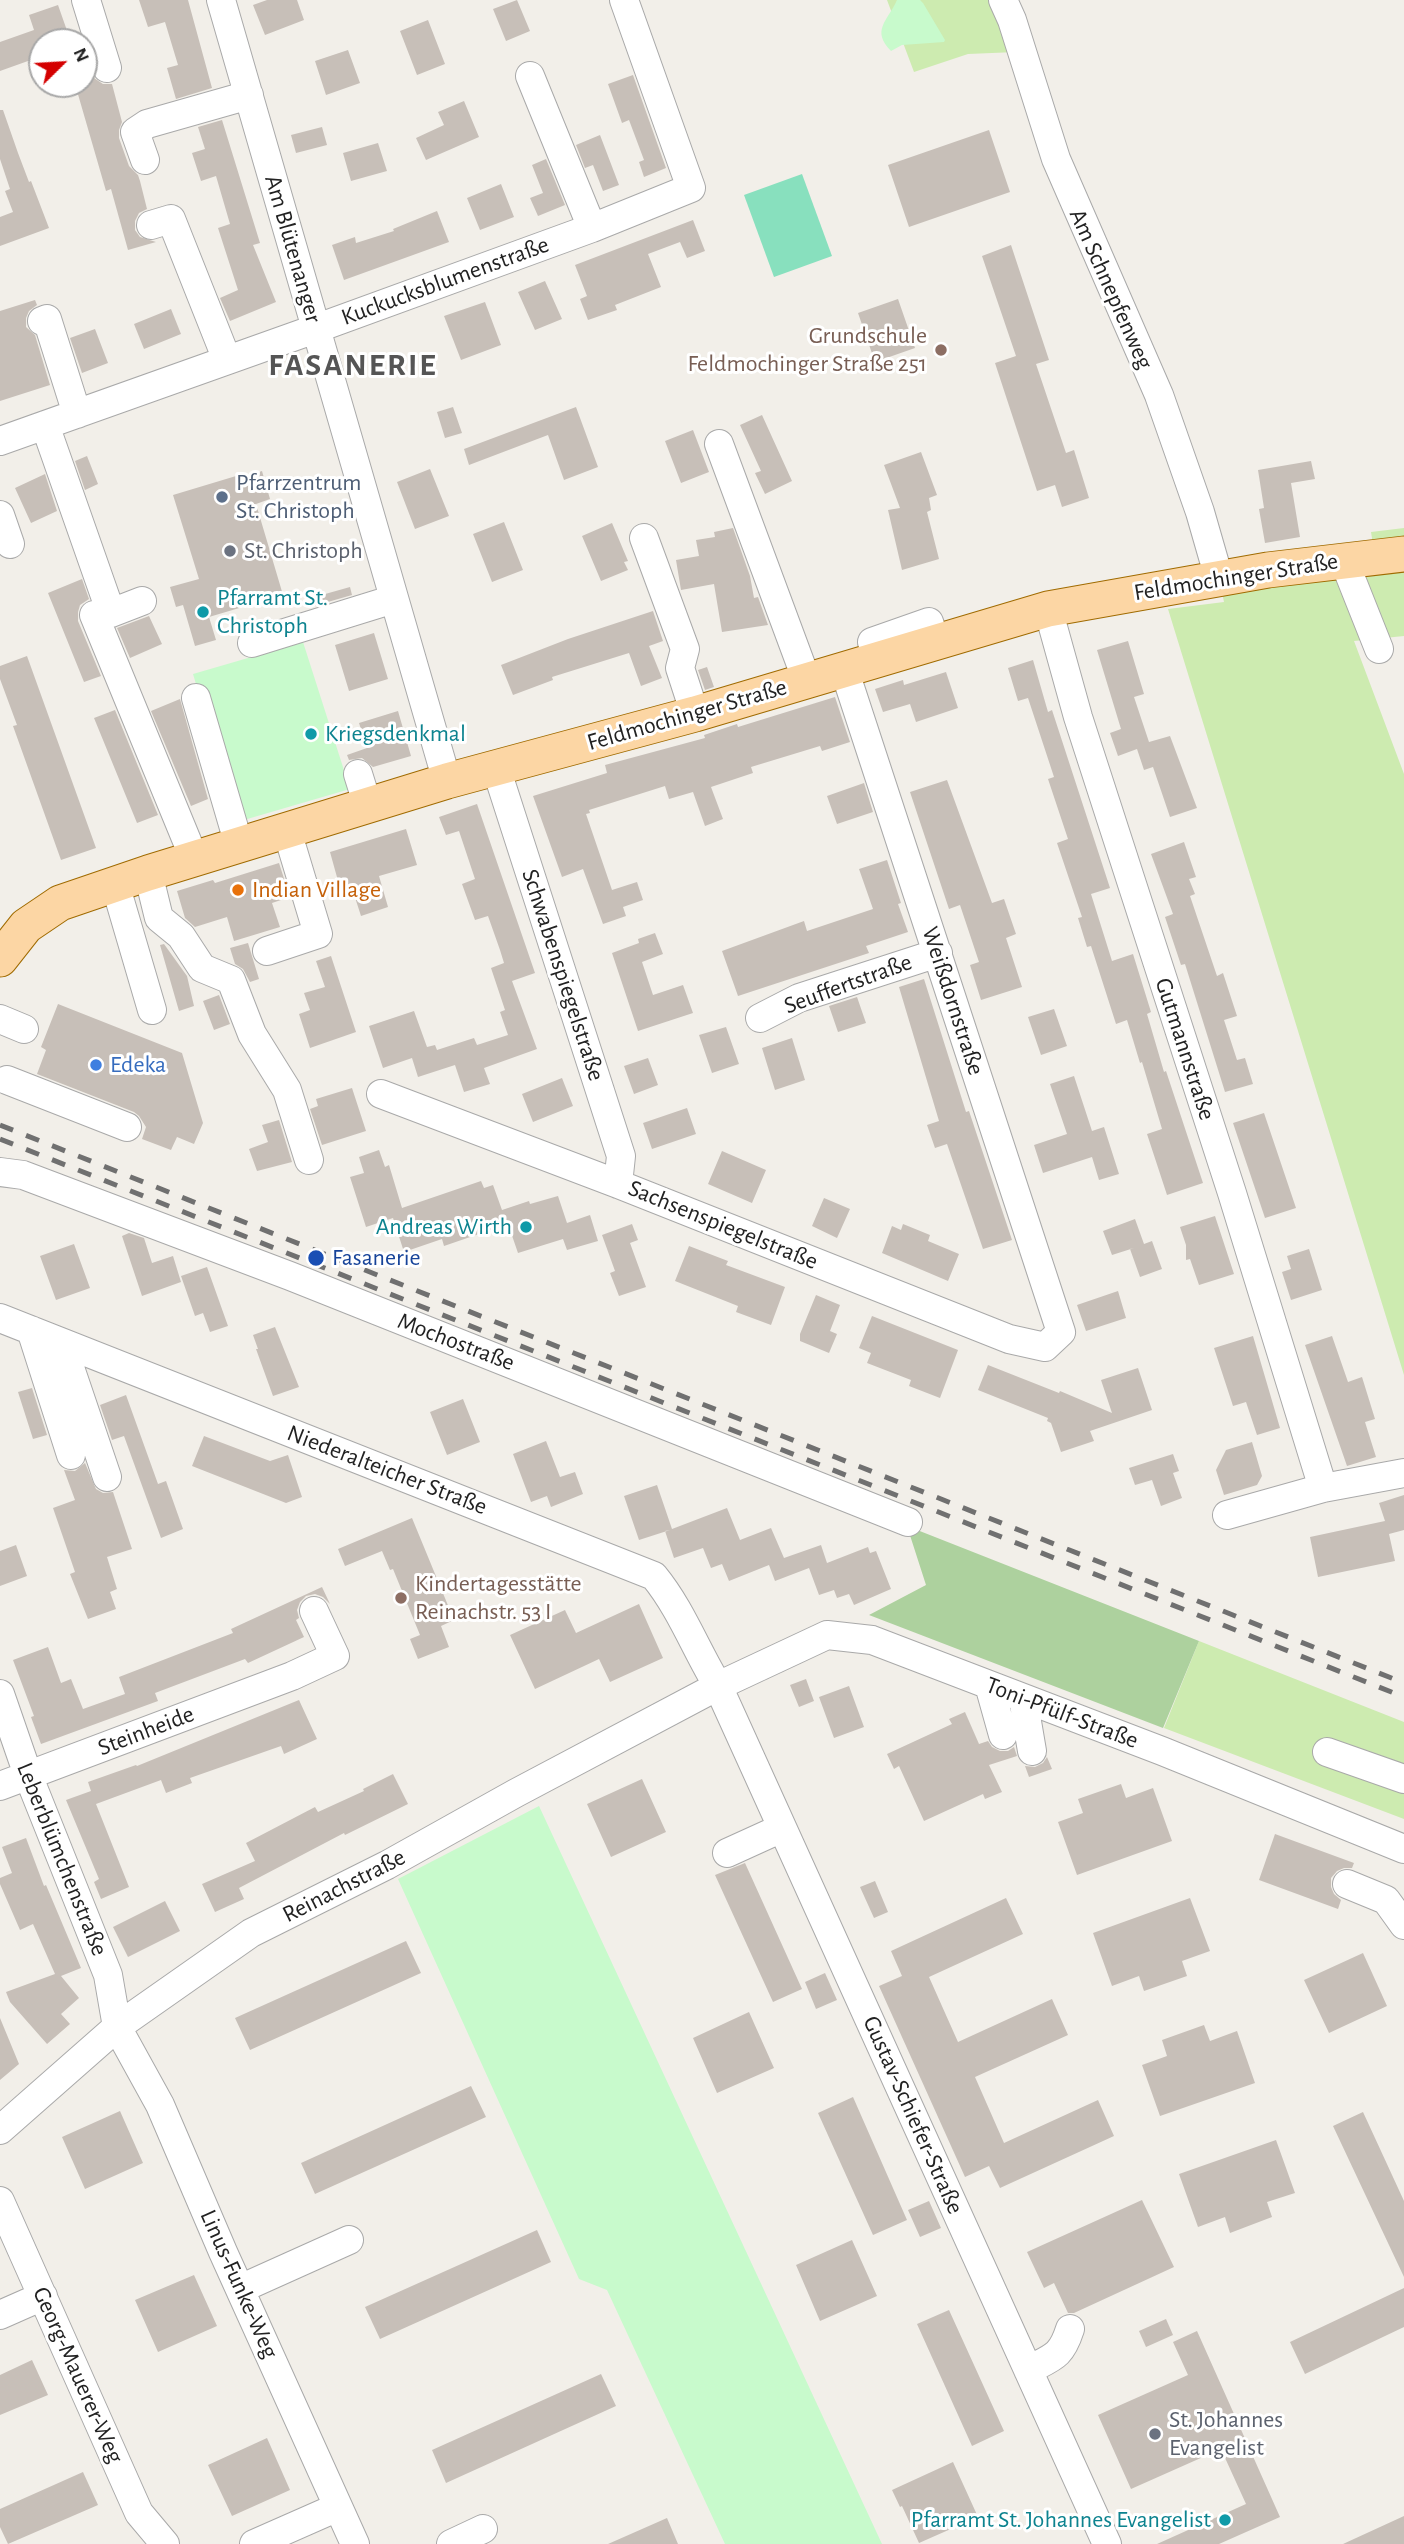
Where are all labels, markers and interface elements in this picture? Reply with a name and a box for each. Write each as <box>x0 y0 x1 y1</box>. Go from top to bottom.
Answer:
north arrow <box>28 28 98 98</box>
text: N <box>69 45 92 65</box>
street label: Am Blütenanger <box>258 172 328 326</box>
street label: Am Schnepfenweg <box>1063 204 1159 374</box>
street label: Kuckucksblumenstraße <box>337 230 553 332</box>
place label: Grundschule Feldmochinger Straße 251 <box>688 322 927 378</box>
marker: Grundschule Feldmochinger Straße 251 <box>933 342 949 358</box>
district label: FASANERIE <box>269 346 437 384</box>
place label: Pfarrzentrum St. Christoph <box>236 469 361 525</box>
marker: Pfarrzentrum St. Christoph <box>214 489 230 505</box>
place label: St. Christoph <box>244 537 363 565</box>
marker: St. Christoph <box>222 543 238 559</box>
street label: Feldmochinger Straße <box>1132 547 1340 607</box>
place label: Pfarramt St. Christoph <box>217 584 328 640</box>
marker: Pfarramt St. Christoph <box>195 604 211 620</box>
street label: Feldmochinger Straße <box>584 673 790 757</box>
place label: Kriegsdenkmal <box>325 720 466 748</box>
marker: Kriegsdenkmal <box>303 726 319 742</box>
street label: Schwabenspiegelstraße <box>515 866 611 1084</box>
place label: Indian Village <box>252 876 381 904</box>
marker: Indian Village <box>230 882 246 898</box>
street label: Weißdornstraße <box>915 923 991 1079</box>
street label: Seuffertstraße <box>780 948 916 1020</box>
street label: Gutmannstraße <box>1148 974 1222 1124</box>
place label: Edeka <box>110 1051 166 1079</box>
marker: Edeka <box>88 1057 104 1073</box>
street label: Sachsenspiegelstraße <box>624 1174 822 1276</box>
place label: Andreas Wirth <box>376 1213 512 1241</box>
marker: Andreas Wirth <box>518 1219 534 1235</box>
place label: Fasanerie <box>332 1244 421 1272</box>
marker: Fasanerie <box>306 1248 326 1268</box>
street label: Mochostraße <box>393 1306 519 1378</box>
street label: Niederalteicher Straße <box>283 1419 491 1521</box>
place label: Kindertagesstätte Reinachstr. 53 I <box>415 1570 582 1626</box>
marker: Kindertagesstätte Reinachstr. 53 I <box>393 1590 409 1606</box>
street label: Toni-Pfülf-Straße <box>982 1671 1142 1755</box>
street label: Steinheide <box>94 1700 198 1762</box>
street label: Leberblümchenstraße <box>10 1758 114 1960</box>
street label: Reinachstraße <box>278 1843 410 1929</box>
street label: Gustav-Schiefer-Straße <box>856 2011 970 2219</box>
street label: Linus-Funke-Weg <box>193 2205 285 2363</box>
street label: Georg-Mauerer-Weg <box>26 2282 130 2468</box>
place label: St. Johannes Evangelist <box>1169 2406 1283 2462</box>
marker: St. Johannes Evangelist <box>1147 2426 1163 2442</box>
place label: Pfarramt St. Johannes Evangelist <box>911 2506 1211 2534</box>
marker: Pfarramt St. Johannes Evangelist <box>1217 2512 1233 2528</box>

